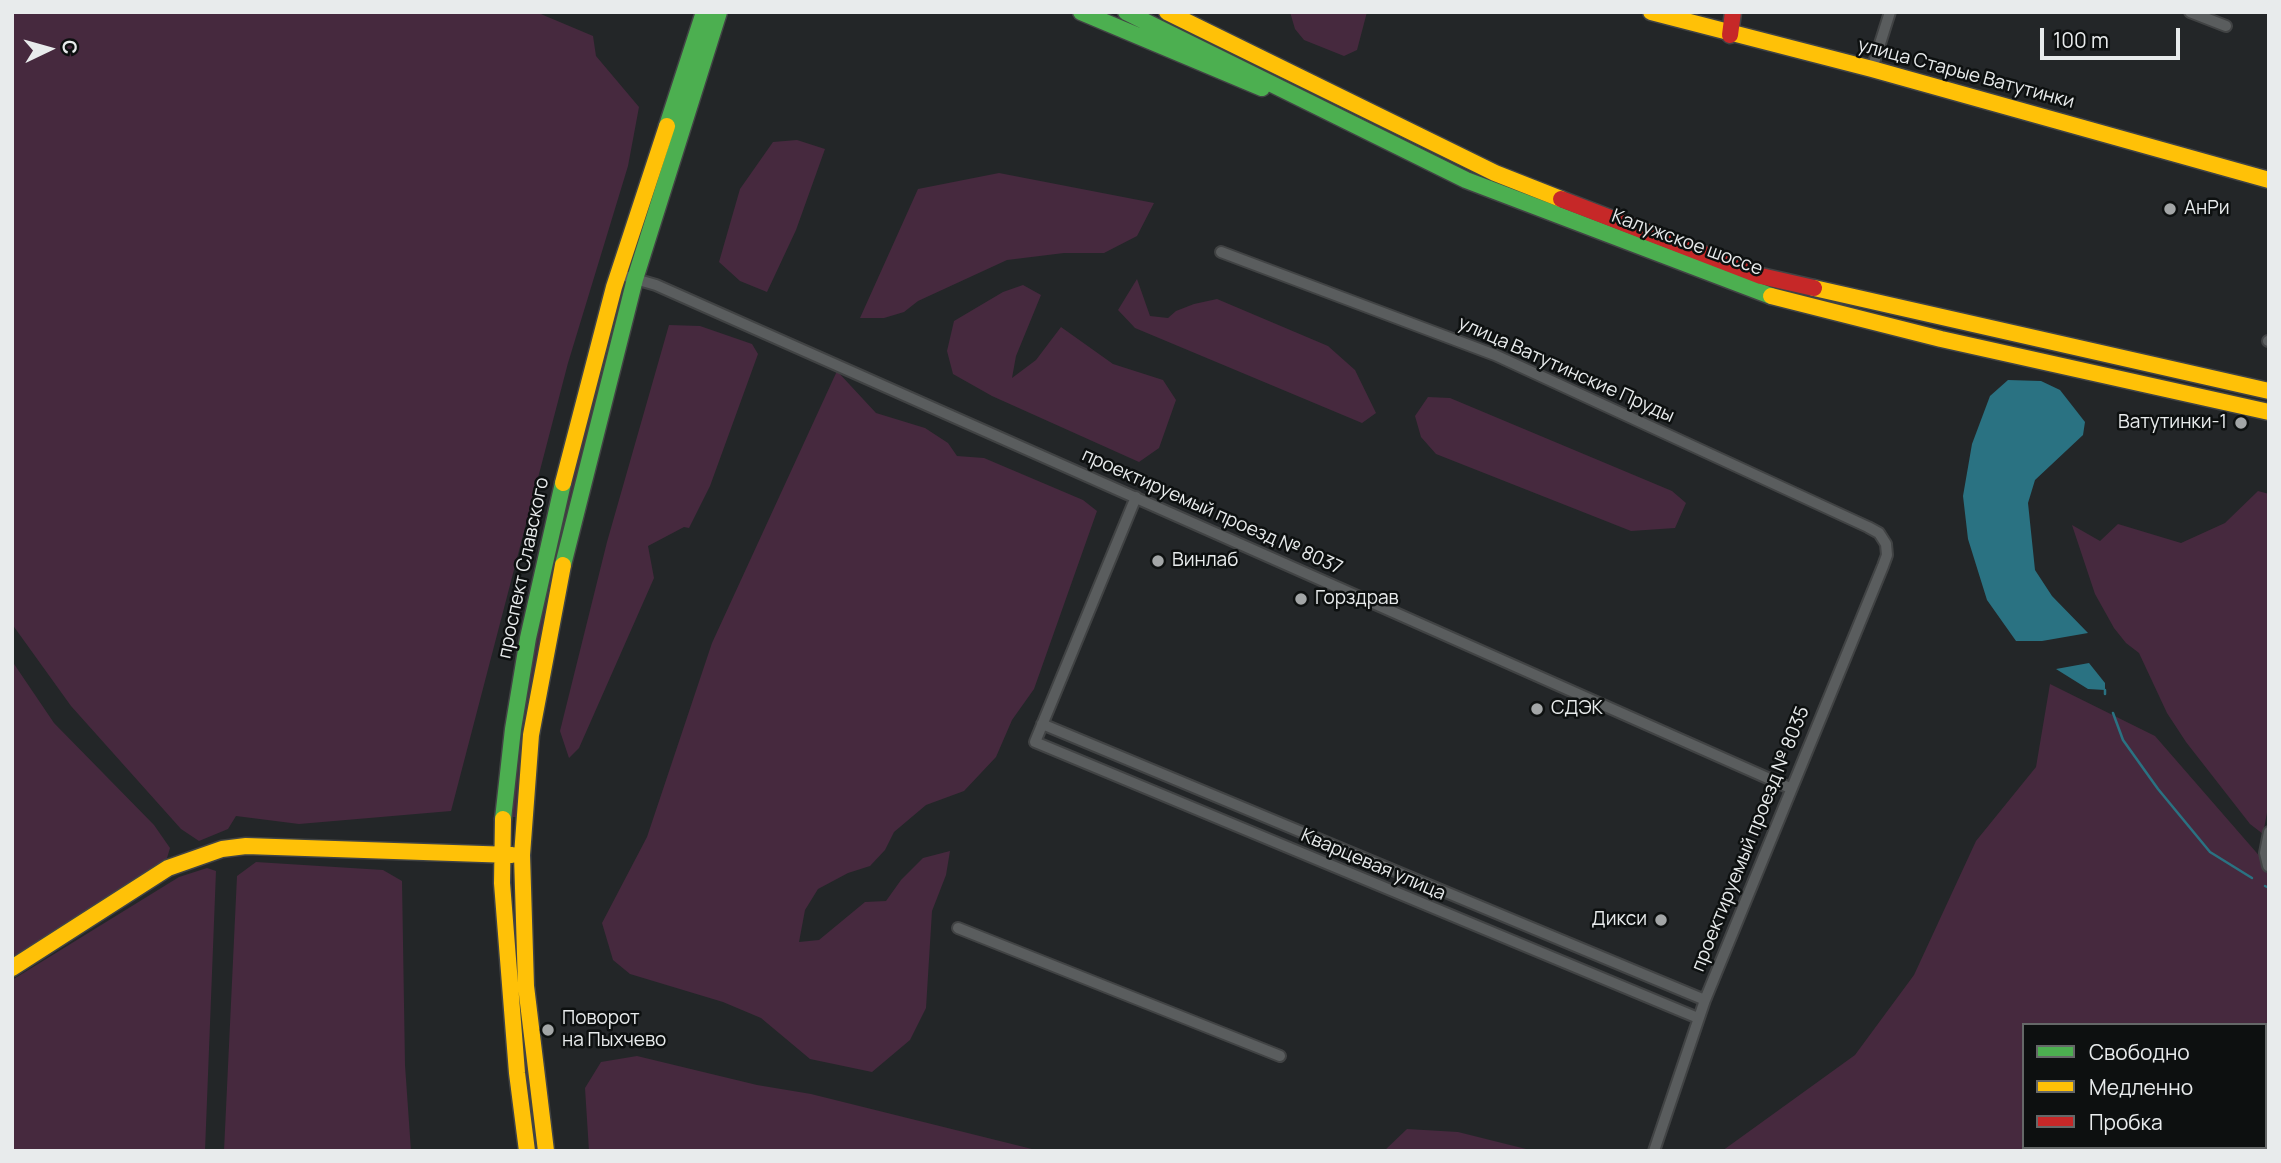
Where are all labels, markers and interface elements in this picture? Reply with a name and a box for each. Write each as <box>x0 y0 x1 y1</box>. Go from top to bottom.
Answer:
north arrow <box>14 14 84 84</box>
scale bar <box>2043 14 2183 58</box>
text: 100 m <box>2053 26 2109 54</box>
street label: улица Старые Ватутинки <box>1855 34 2077 114</box>
text: С <box>56 39 83 55</box>
place label: АнРи <box>2184 198 2230 220</box>
marker: АнРи <box>2162 201 2178 217</box>
street label: Калужское шоссе <box>1608 205 1766 281</box>
street label: улица Ватутинские Пруды <box>1454 312 1678 428</box>
place label: Ватутинки-1 <box>2118 412 2227 434</box>
marker: Ватутинки-1 <box>2233 415 2249 431</box>
street label: проектируемый проезд № 8037 <box>1078 444 1346 580</box>
street label: проспект Славского <box>494 475 554 661</box>
place label: Винлаб <box>1172 550 1238 572</box>
marker: Винлаб <box>1150 553 1166 569</box>
place label: Горздрав <box>1315 588 1399 610</box>
marker: Горздрав <box>1293 591 1309 607</box>
place label: СДЭК <box>1551 698 1603 720</box>
marker: СДЭК <box>1529 701 1545 717</box>
street label: проектируемый проезд № 8035 <box>1687 703 1815 975</box>
street label: Кварцевая улица <box>1297 824 1449 906</box>
place label: Дикси <box>1592 909 1647 931</box>
marker: Дикси <box>1653 912 1669 928</box>
place label: Поворот на Пыхчево <box>562 1008 666 1052</box>
marker: Поворот на Пыхчево <box>540 1022 556 1038</box>
legend <box>2022 1023 2267 1149</box>
text: Свободно <box>2089 1038 2190 1066</box>
text: Медленно <box>2089 1073 2193 1101</box>
text: Пробка <box>2089 1108 2163 1136</box>

